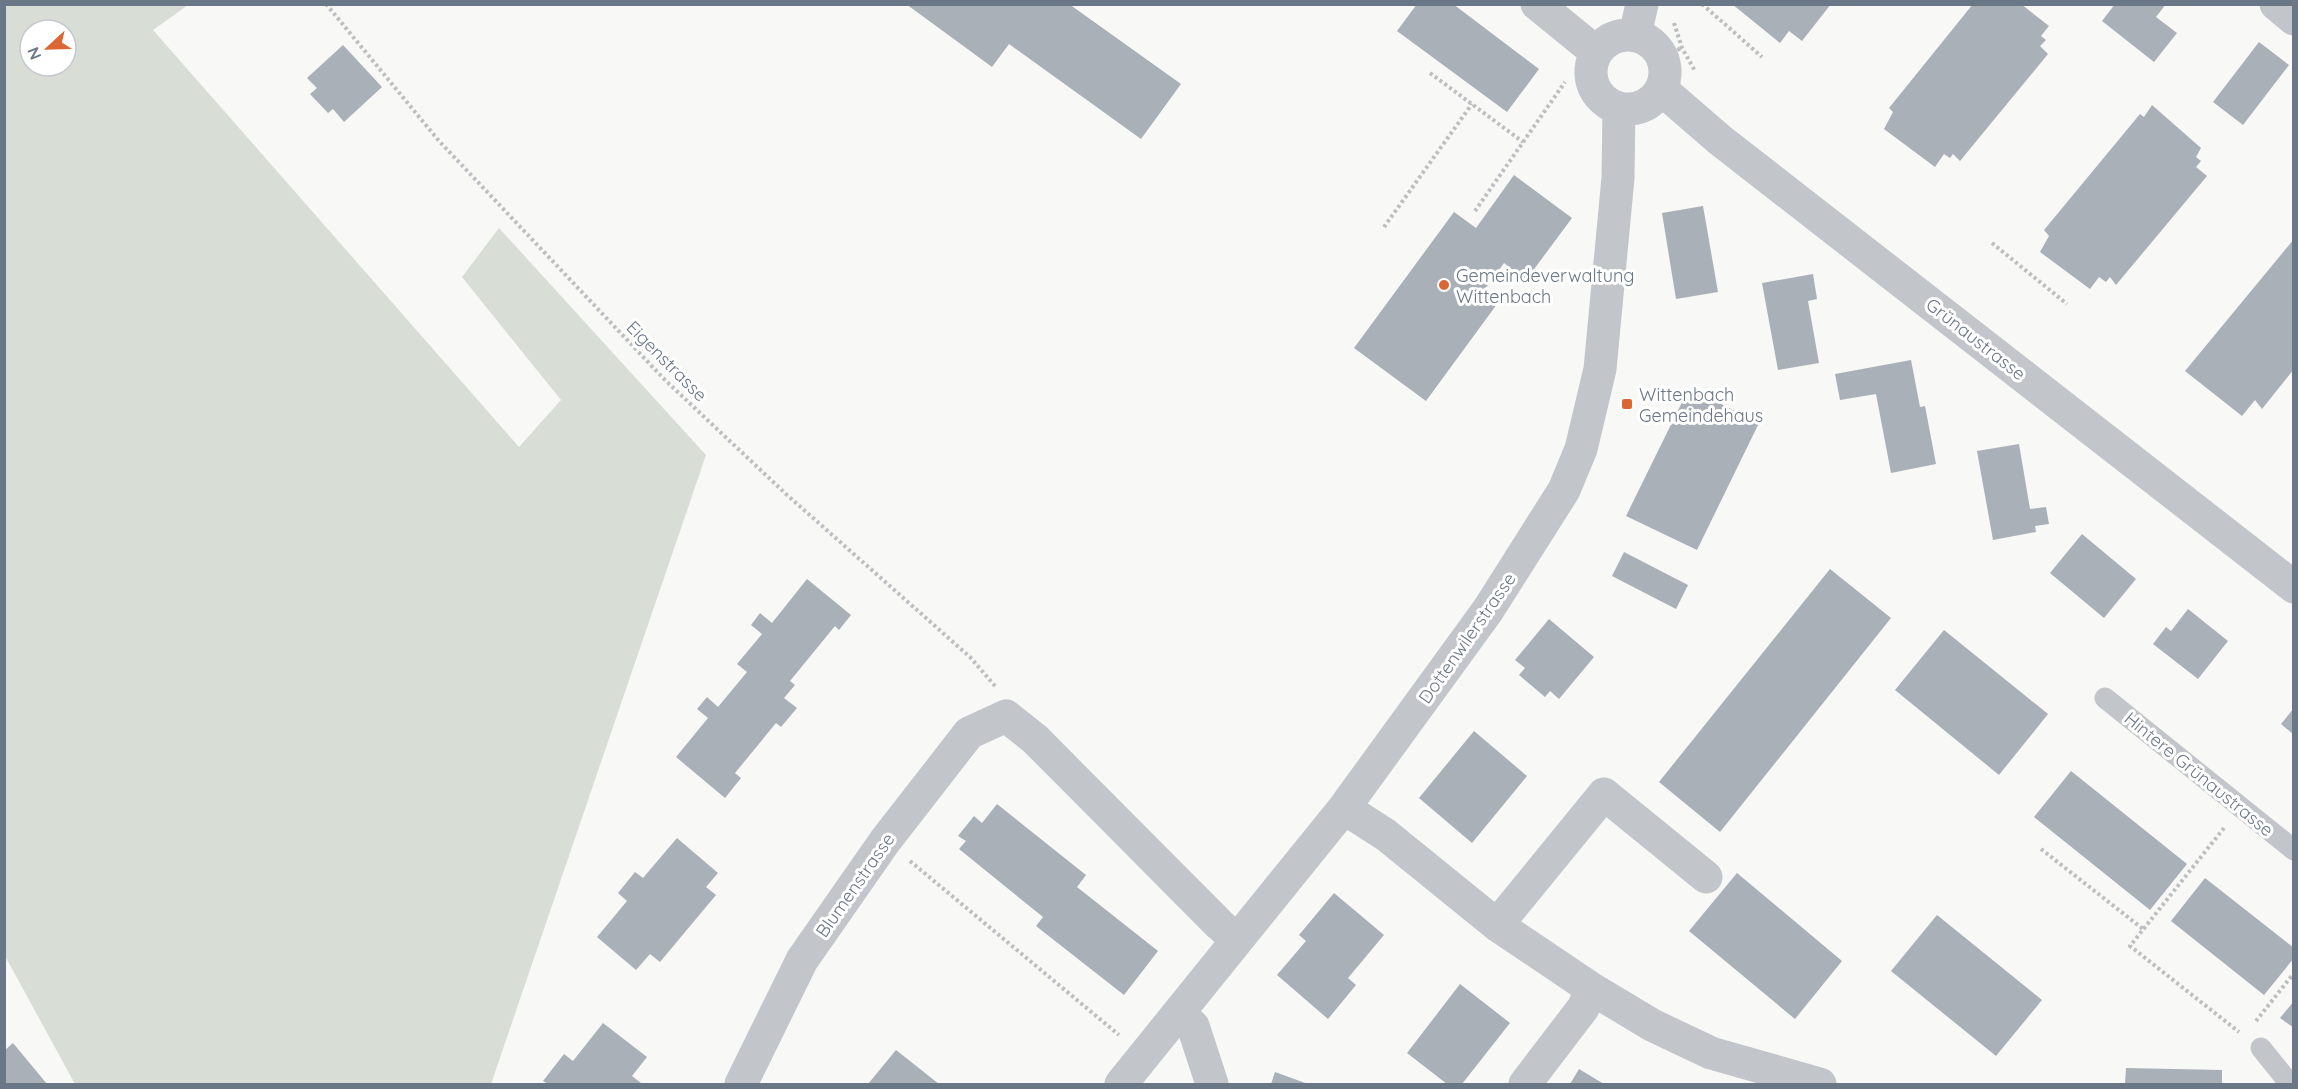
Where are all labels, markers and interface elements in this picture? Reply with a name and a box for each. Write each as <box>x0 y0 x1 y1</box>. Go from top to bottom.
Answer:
north arrow <box>18 18 78 78</box>
text: N <box>23 44 46 63</box>
place label: Gemeindeverwaltung Wittenbach <box>1456 264 1635 308</box>
marker: Gemeindeverwaltung Wittenbach <box>1437 278 1451 292</box>
street label: Grünaustrasse <box>1922 293 2030 385</box>
street label: Eigenstrasse <box>622 316 712 406</box>
place label: Wittenbach Gemeindehaus <box>1639 383 1763 427</box>
marker: Wittenbach Gemeindehaus <box>1620 397 1634 411</box>
street label: Dottenwilerstrasse <box>1413 568 1521 708</box>
street label: Hintere Grünaustrasse <box>2120 707 2278 841</box>
street label: Blumenstrasse <box>811 828 899 942</box>

